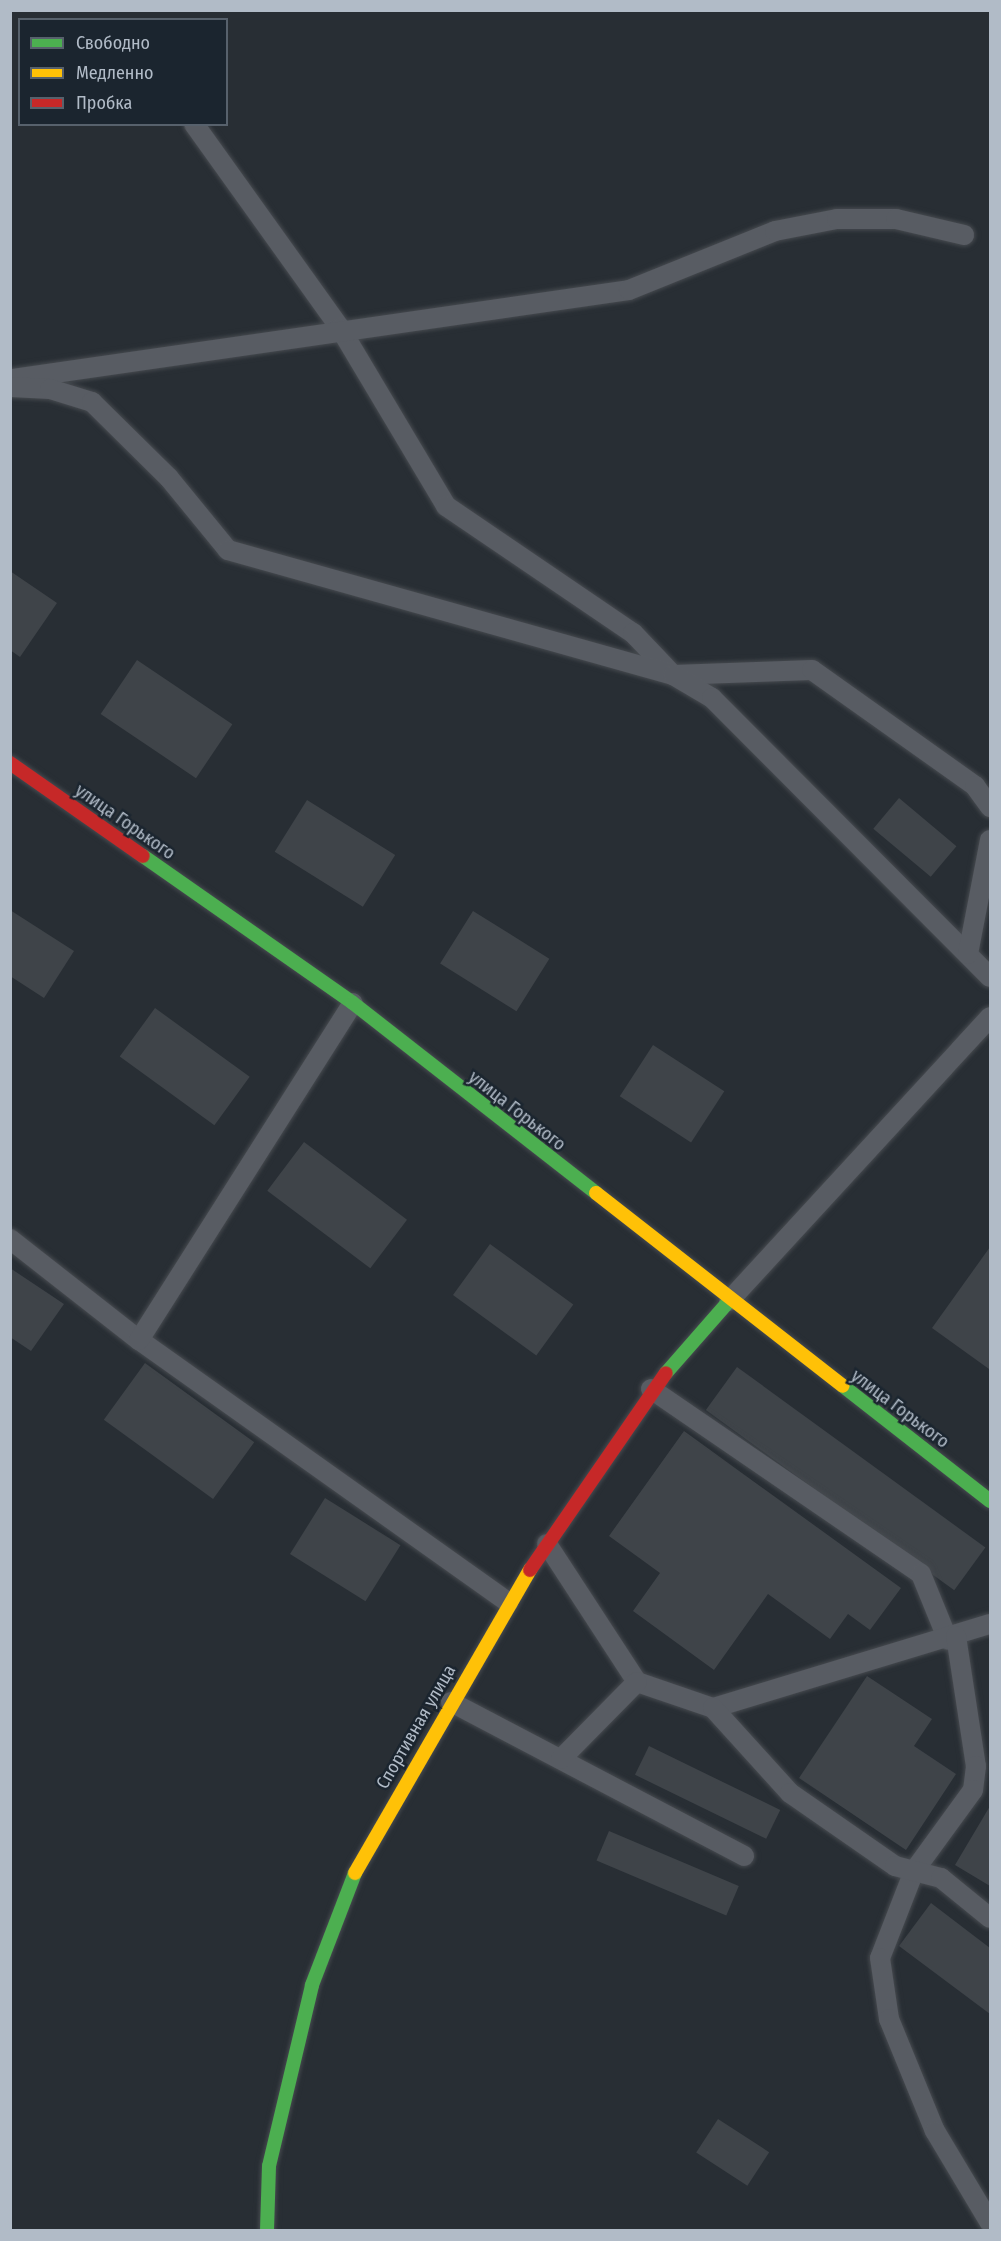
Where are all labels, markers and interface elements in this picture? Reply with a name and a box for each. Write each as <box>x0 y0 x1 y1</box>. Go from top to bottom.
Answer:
legend <box>18 18 228 126</box>
text: Свободно <box>76 32 150 54</box>
text: Медленно <box>76 62 154 84</box>
text: Пробка <box>76 92 132 114</box>
street label: улица Горького <box>71 780 179 864</box>
street label: улица Горького <box>464 1067 570 1155</box>
street label: улица Горького <box>847 1365 953 1453</box>
street label: Спортивная улица <box>372 1661 460 1793</box>

